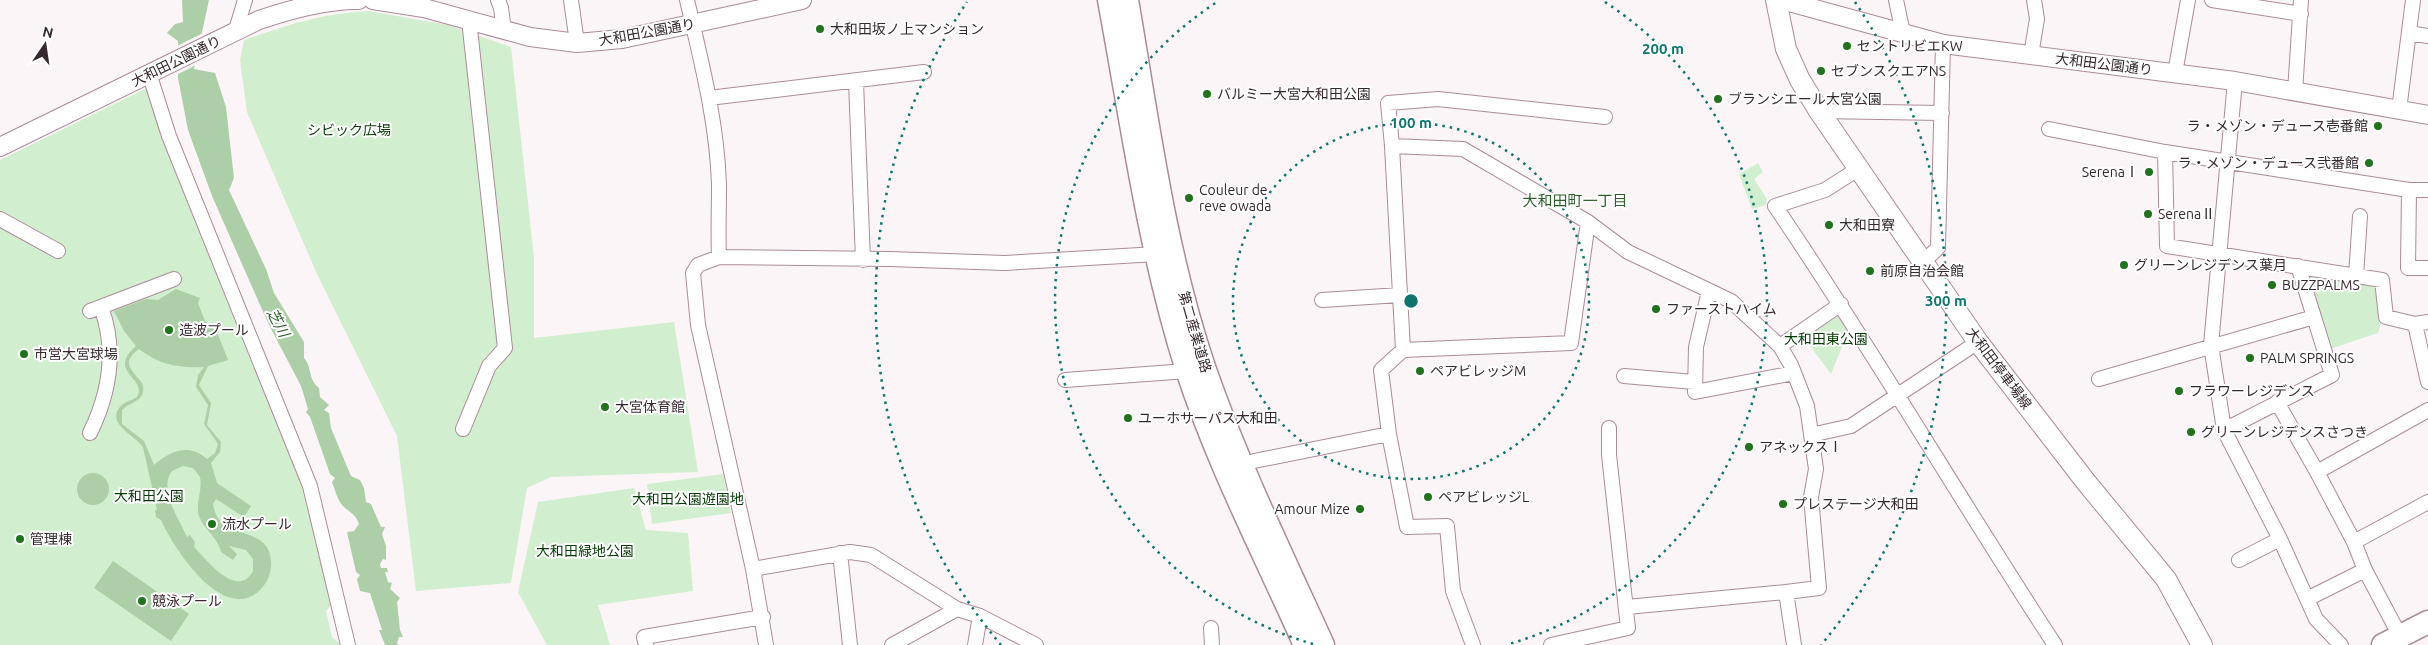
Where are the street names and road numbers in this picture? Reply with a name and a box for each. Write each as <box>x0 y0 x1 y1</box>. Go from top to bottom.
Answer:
street label: 大和田公園通り <box>597 16 697 48</box>
street label: 大和田公園通り <box>128 32 224 90</box>
street label: 大和田公園通り <box>2054 50 2154 78</box>
street label: 第二産業道路 <box>1176 289 1214 375</box>
street label: 大和田停車場線 <box>1963 324 2035 412</box>

